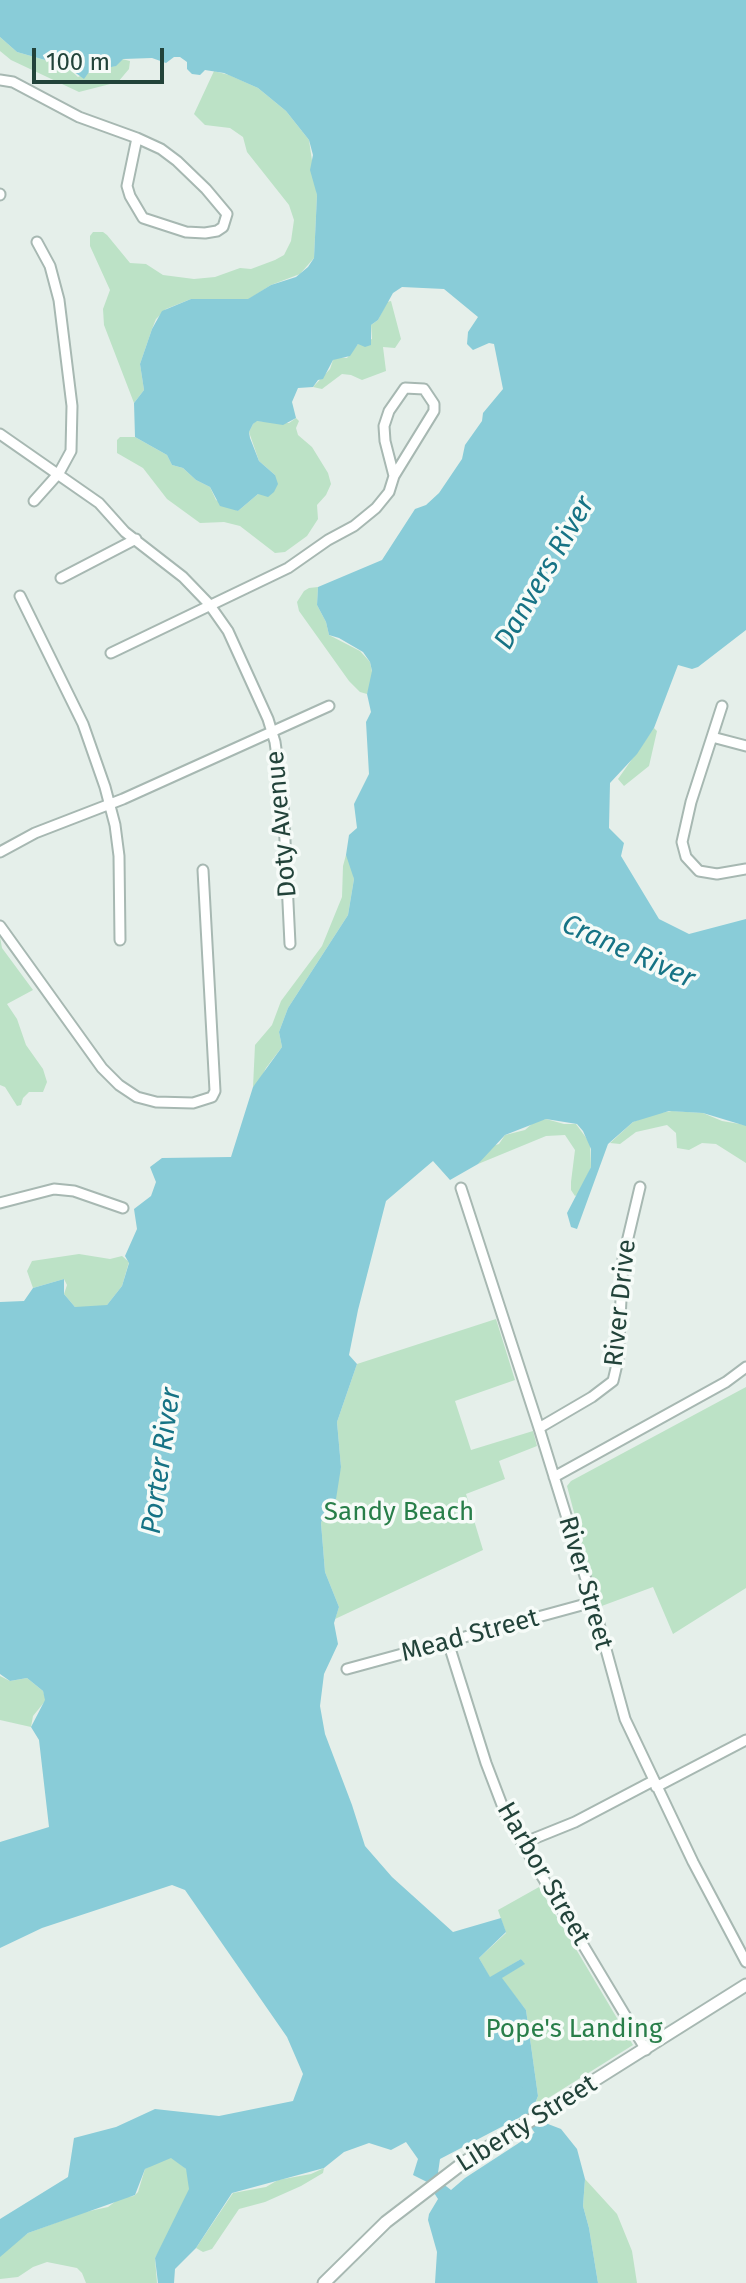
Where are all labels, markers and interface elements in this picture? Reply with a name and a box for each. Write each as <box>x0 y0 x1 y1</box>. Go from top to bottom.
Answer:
scale bar <box>36 32 168 82</box>
text: 100 m <box>46 48 110 76</box>
water label: Danvers River <box>488 490 602 656</box>
street label: Doty Avenue <box>260 749 304 899</box>
water label: Crane River <box>556 908 700 996</box>
street label: River Drive <box>599 1238 643 1368</box>
water label: Porter River <box>135 1386 189 1536</box>
park label: Sandy Beach <box>324 1497 474 1529</box>
street label: River Street <box>551 1513 619 1653</box>
street label: Mead Street <box>398 1603 542 1669</box>
street label: Harbor Street <box>490 1797 596 1951</box>
park label: Pope's Landing <box>485 2014 663 2046</box>
street label: Liberty Street <box>451 2069 603 2179</box>

